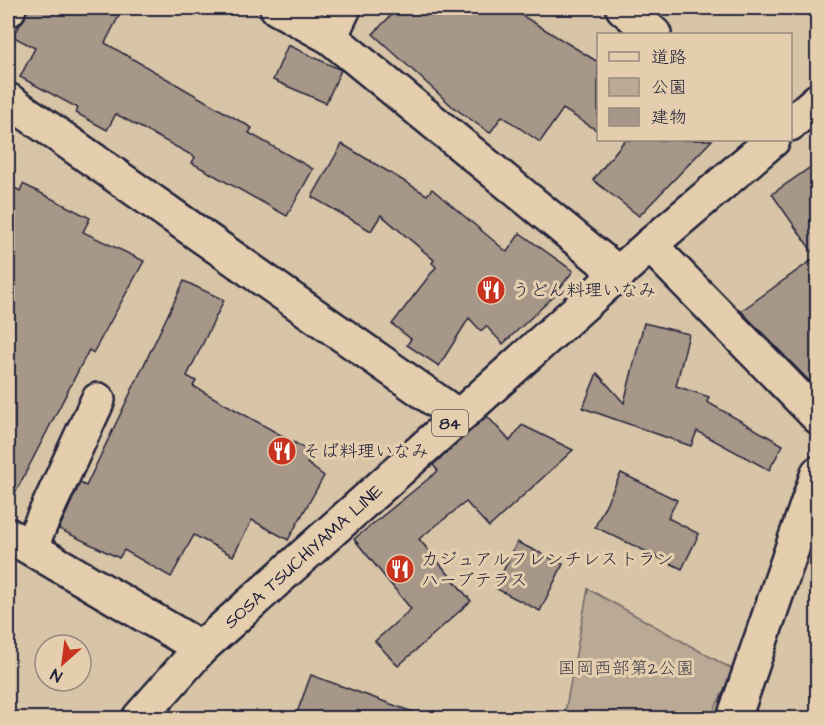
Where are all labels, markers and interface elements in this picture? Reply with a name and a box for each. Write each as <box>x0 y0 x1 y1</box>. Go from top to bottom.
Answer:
legend <box>597 33 792 141</box>
text: 道路 <box>651 45 687 70</box>
text: 公園 <box>651 75 687 100</box>
text: 建物 <box>651 105 687 130</box>
restaurant icon: うどん料理いなみ <box>475 274 507 306</box>
place label: うどん料理いなみ <box>512 278 656 303</box>
road number: 84 <box>432 410 468 436</box>
restaurant icon: そば料理いなみ <box>266 435 298 467</box>
place label: そば料理いなみ <box>303 439 429 464</box>
street label: SOSA TSUCHIYAMA LINE <box>219 478 389 634</box>
place label: カジュアルフレンチレストラン ハーブテラス <box>421 547 674 593</box>
restaurant icon: カジュアルフレンチレストラン ハーブテラス <box>384 553 416 585</box>
north arrow <box>33 633 93 693</box>
park label: 国岡西部第2公園 <box>558 656 694 681</box>
text: N <box>47 663 66 687</box>

